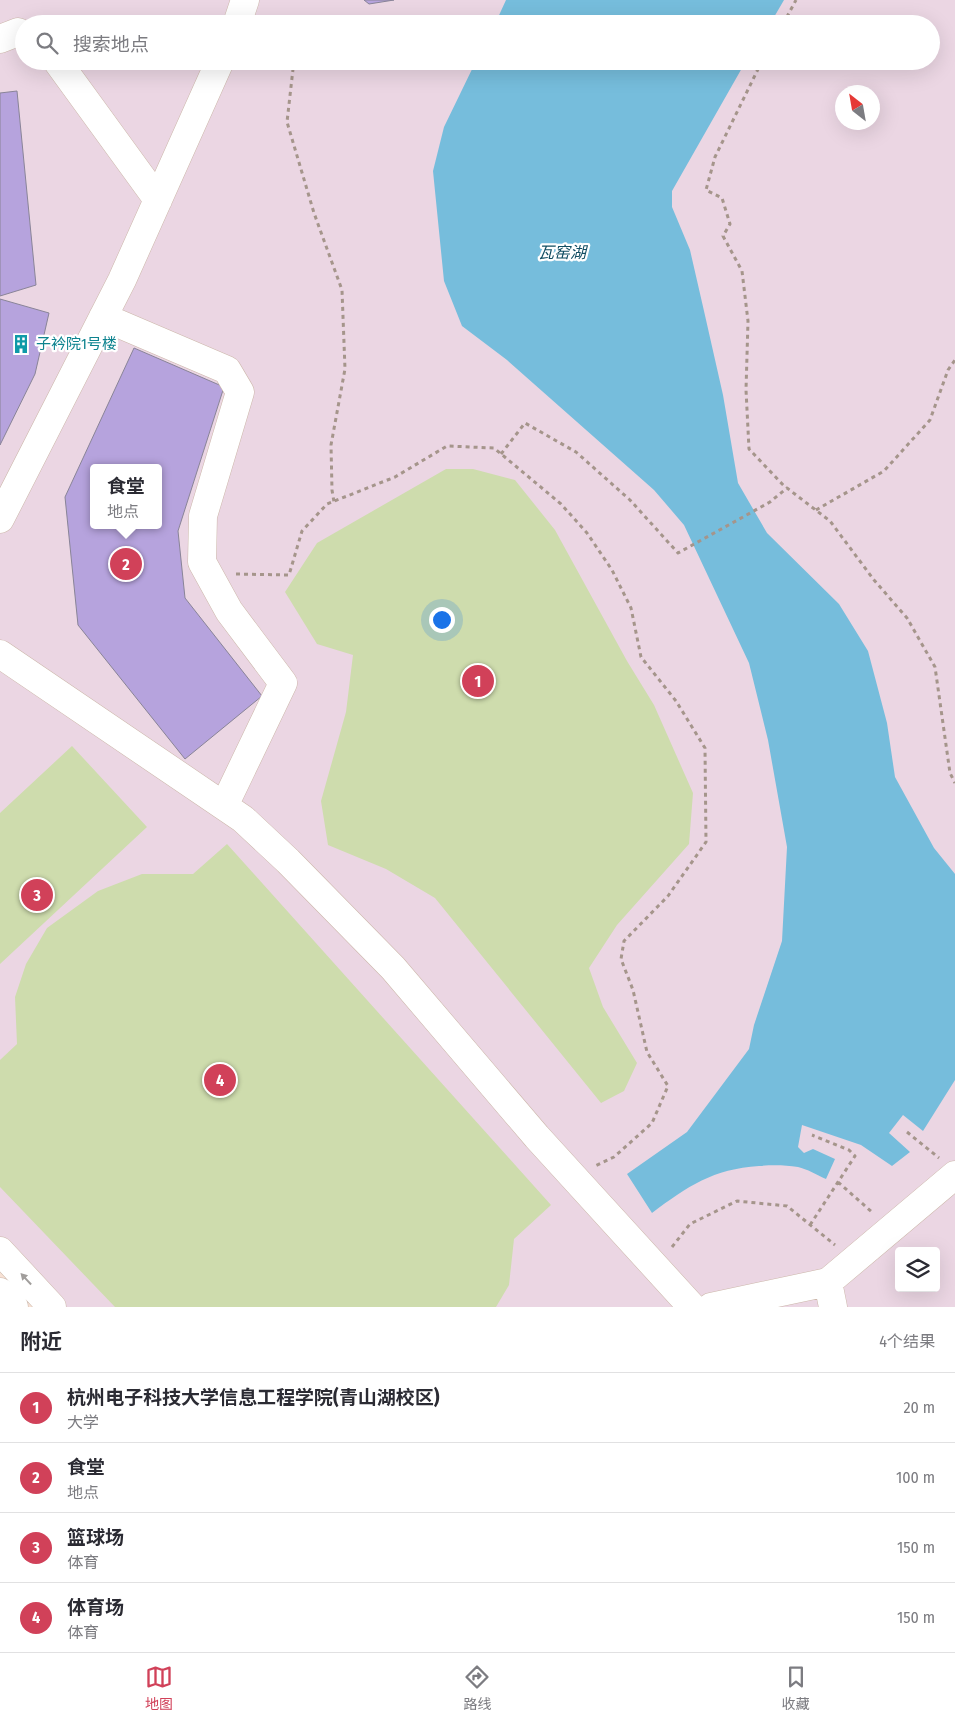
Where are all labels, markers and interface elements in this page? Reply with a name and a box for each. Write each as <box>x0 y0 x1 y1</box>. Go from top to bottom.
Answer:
search box <box>15 15 940 70</box>
icon: search <box>33 29 61 57</box>
text: 搜索地点 <box>73 33 149 56</box>
north arrow <box>835 85 880 130</box>
water label: 瓦窑湖 <box>538 243 589 262</box>
building icon: 子衿院1号楼 <box>10 333 32 355</box>
place label: 子衿院1号楼 <box>36 335 117 353</box>
popup <box>90 464 162 529</box>
text: 食堂 <box>107 475 145 498</box>
text: 地点 <box>107 502 139 521</box>
pin: 2 <box>110 545 142 583</box>
your location <box>429 607 455 633</box>
pin: 1 <box>462 662 494 700</box>
pin: 3 <box>21 876 53 914</box>
pin: 4 <box>204 1061 236 1099</box>
map controls <box>895 1247 940 1292</box>
button: layers <box>895 1247 940 1292</box>
one-way arrow <box>20 1273 32 1285</box>
text: 附近 <box>20 1329 62 1355</box>
text: 4个结果 <box>879 1332 935 1351</box>
text: 杭州电子科技大学信息工程学院(青山湖校区) <box>67 1386 439 1409</box>
text: 1 <box>33 1398 39 1417</box>
text: 20 m <box>904 1398 935 1417</box>
text: 大学 <box>67 1413 99 1432</box>
text: 食堂 <box>67 1456 105 1479</box>
text: 2 <box>32 1468 40 1487</box>
text: 100 m <box>896 1468 935 1487</box>
text: 地点 <box>67 1483 99 1502</box>
text: 篮球场 <box>67 1526 124 1549</box>
text: 3 <box>32 1538 40 1557</box>
text: 150 m <box>897 1538 935 1557</box>
text: 体育 <box>67 1553 99 1572</box>
text: 体育场 <box>67 1596 124 1619</box>
text: 4 <box>32 1608 40 1627</box>
text: 150 m <box>897 1608 935 1627</box>
text: 体育 <box>67 1623 99 1642</box>
tab: 地图 <box>145 1663 173 1713</box>
tab: 路线 <box>463 1663 491 1713</box>
tab: 收藏 <box>782 1663 810 1713</box>

